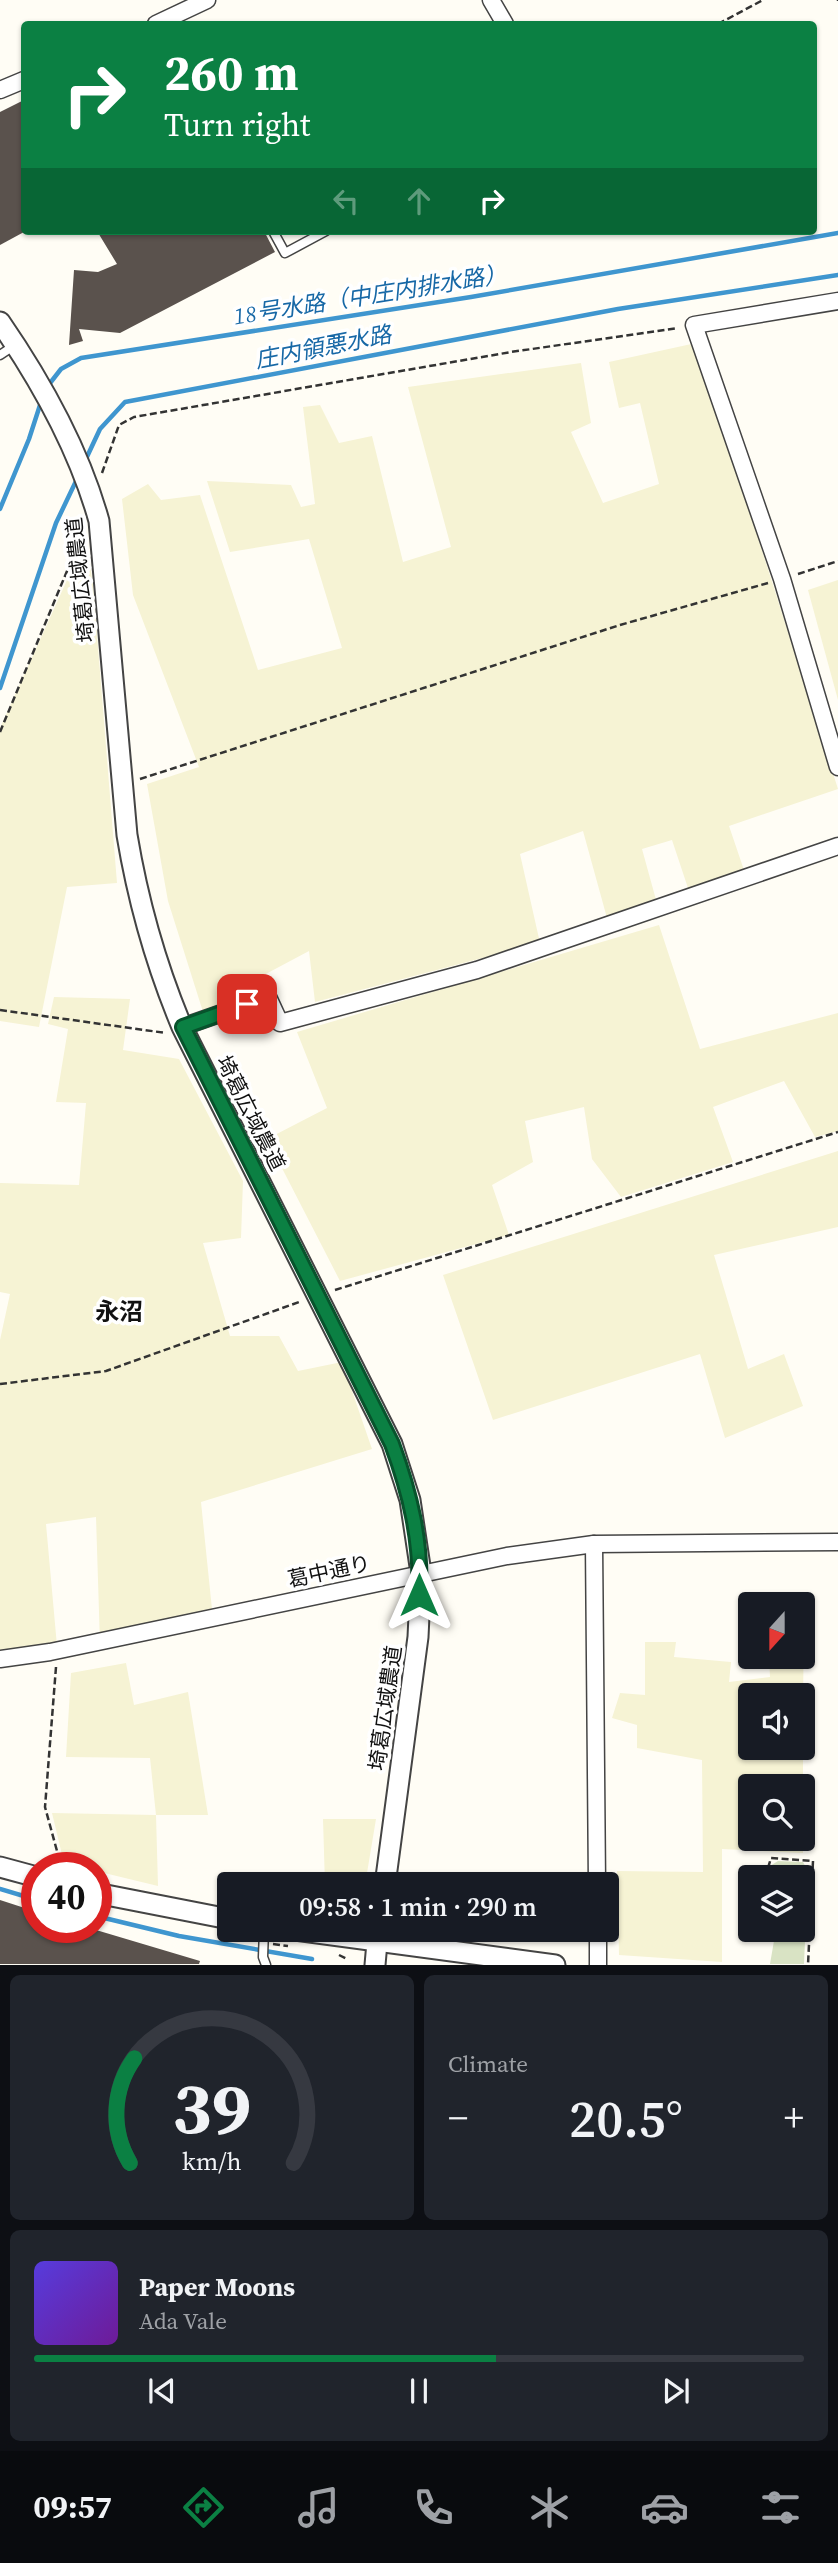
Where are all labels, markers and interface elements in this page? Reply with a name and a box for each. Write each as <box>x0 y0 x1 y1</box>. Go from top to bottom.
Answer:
text: 260 m <box>164 39 299 106</box>
icon: right <box>49 49 140 140</box>
text: Turn right <box>164 103 310 147</box>
icon: left <box>327 182 365 220</box>
icon: ahead <box>400 182 438 220</box>
icon: right <box>473 182 511 220</box>
water label: 18号水路（中庄内排水路） <box>231 258 509 332</box>
water label: 庄内領悪水路 <box>252 318 396 376</box>
street label: 埼葛広域農道 <box>59 516 101 644</box>
pin <box>217 974 277 1034</box>
icon: arrive <box>228 985 266 1023</box>
street label: 埼葛広域農道 <box>209 1050 293 1176</box>
district label: 永沼 <box>95 1295 143 1328</box>
street label: 葛中通り <box>285 1548 373 1594</box>
position arrow <box>382 1558 456 1632</box>
north arrow <box>738 1592 816 1670</box>
map controls <box>738 1592 815 1942</box>
street label: 埼葛広域農道 <box>362 1644 408 1772</box>
button: sound <box>738 1683 815 1760</box>
button: search <box>738 1774 815 1851</box>
speed limit sign: 40 <box>21 1852 112 1943</box>
button: layers <box>738 1865 815 1942</box>
text: 09:58 · 1 min · 290 m <box>299 1889 537 1925</box>
text: Climate <box>448 2048 528 2080</box>
text: 39 <box>173 2059 251 2158</box>
text: 20.5° <box>569 2083 683 2154</box>
text: − <box>448 2092 468 2144</box>
text: + <box>784 2092 804 2144</box>
text: km/h <box>182 2144 242 2178</box>
text: Paper Moons <box>139 2269 295 2305</box>
text: Ada Vale <box>139 2305 227 2337</box>
icon: previous <box>143 2372 181 2410</box>
icon: pause <box>400 2372 438 2410</box>
icon: next <box>657 2372 695 2410</box>
icon: directions <box>179 2483 228 2532</box>
icon: music <box>294 2483 343 2532</box>
icon: phone <box>409 2483 458 2532</box>
icon: climate <box>525 2483 574 2532</box>
icon: car <box>640 2483 689 2532</box>
icon: filters <box>756 2483 805 2532</box>
text: 09:57 <box>33 2485 112 2529</box>

